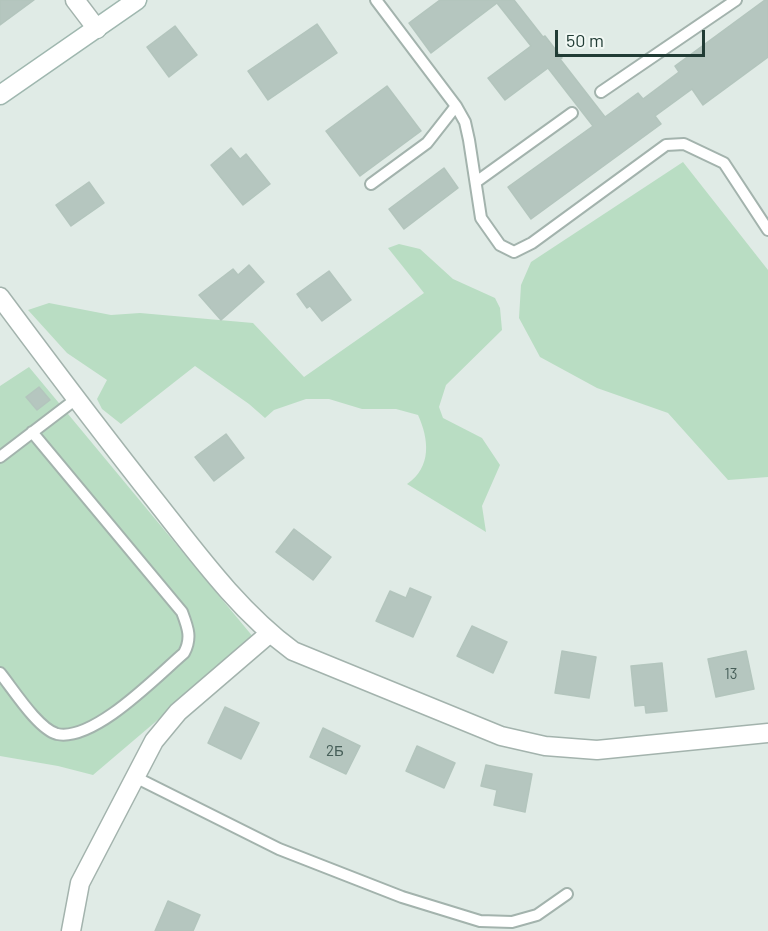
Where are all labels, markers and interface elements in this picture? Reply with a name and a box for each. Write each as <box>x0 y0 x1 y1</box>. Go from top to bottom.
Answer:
scale bar <box>558 18 708 56</box>
text: 50 m <box>566 29 604 51</box>
house number: 13 <box>725 665 737 683</box>
house number: 2Б <box>326 742 344 760</box>

